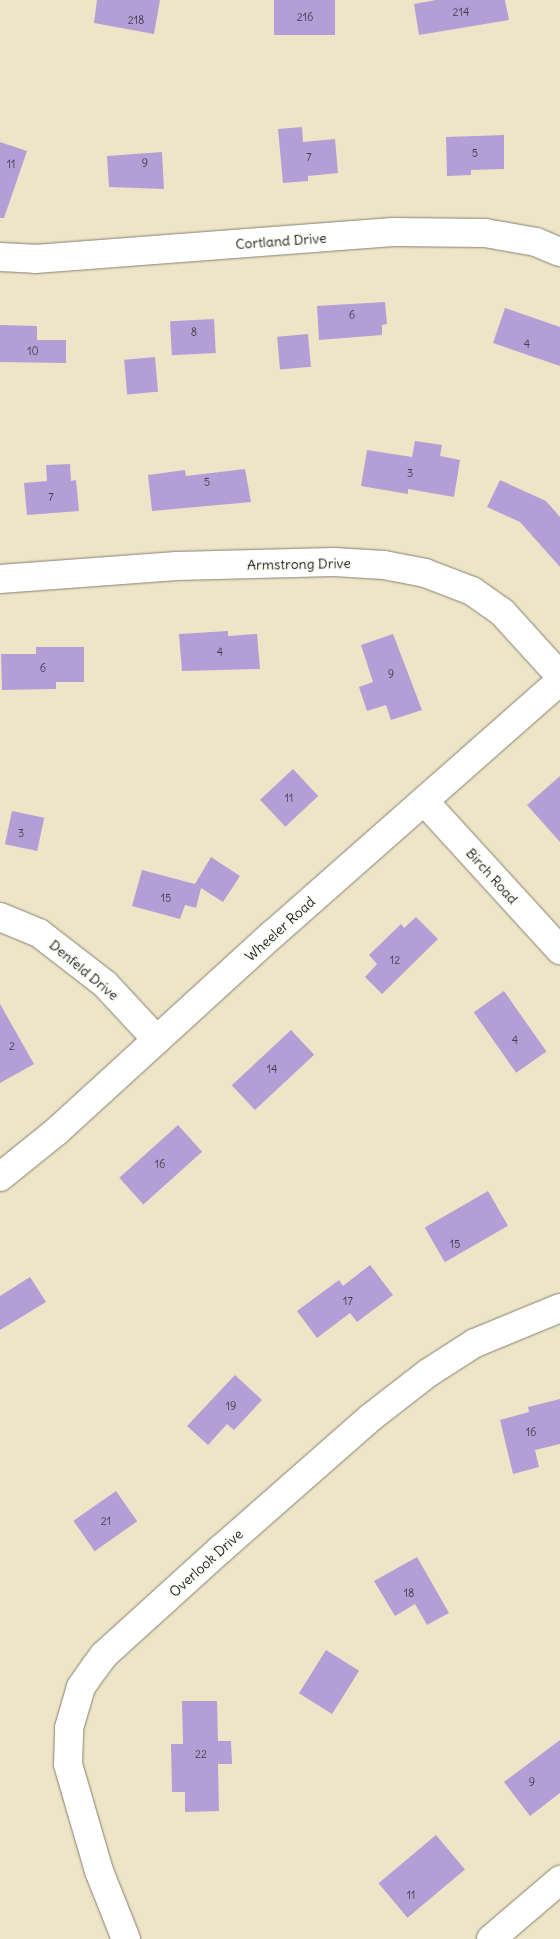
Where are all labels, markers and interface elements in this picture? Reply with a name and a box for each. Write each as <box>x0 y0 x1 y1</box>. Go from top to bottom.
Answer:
house number: 214 <box>453 5 469 19</box>
house number: 216 <box>297 10 313 24</box>
house number: 218 <box>128 13 144 27</box>
house number: 5 <box>472 146 478 160</box>
house number: 7 <box>306 150 312 164</box>
house number: 9 <box>142 156 148 170</box>
house number: 11 <box>7 157 15 171</box>
street label: Cortland Drive <box>235 229 327 253</box>
house number: 6 <box>349 308 355 322</box>
house number: 8 <box>191 325 197 339</box>
house number: 4 <box>524 337 530 351</box>
house number: 10 <box>27 344 39 358</box>
house number: 3 <box>407 466 413 480</box>
house number: 5 <box>204 475 210 489</box>
house number: 7 <box>48 490 54 504</box>
street label: Armstrong Drive <box>247 555 351 573</box>
house number: 4 <box>217 645 223 659</box>
house number: 6 <box>40 661 46 675</box>
house number: 9 <box>388 667 394 681</box>
house number: 11 <box>285 791 293 805</box>
house number: 3 <box>18 826 24 840</box>
street label: Birch Road <box>463 845 521 907</box>
house number: 15 <box>161 891 171 905</box>
street label: Wheeler Road <box>242 893 318 965</box>
street label: Denfeld Drive <box>46 936 122 1004</box>
house number: 12 <box>390 953 400 967</box>
house number: 4 <box>512 1033 518 1047</box>
house number: 2 <box>9 1039 15 1053</box>
house number: 14 <box>267 1062 277 1076</box>
house number: 16 <box>155 1157 165 1171</box>
house number: 15 <box>450 1237 460 1251</box>
house number: 17 <box>343 1294 353 1308</box>
house number: 19 <box>226 1399 236 1413</box>
house number: 16 <box>526 1425 536 1439</box>
house number: 21 <box>101 1514 111 1528</box>
street label: Overlook Drive <box>166 1526 246 1600</box>
house number: 18 <box>404 1586 414 1600</box>
house number: 22 <box>195 1747 207 1761</box>
house number: 9 <box>529 1775 535 1789</box>
house number: 11 <box>407 1888 415 1902</box>

